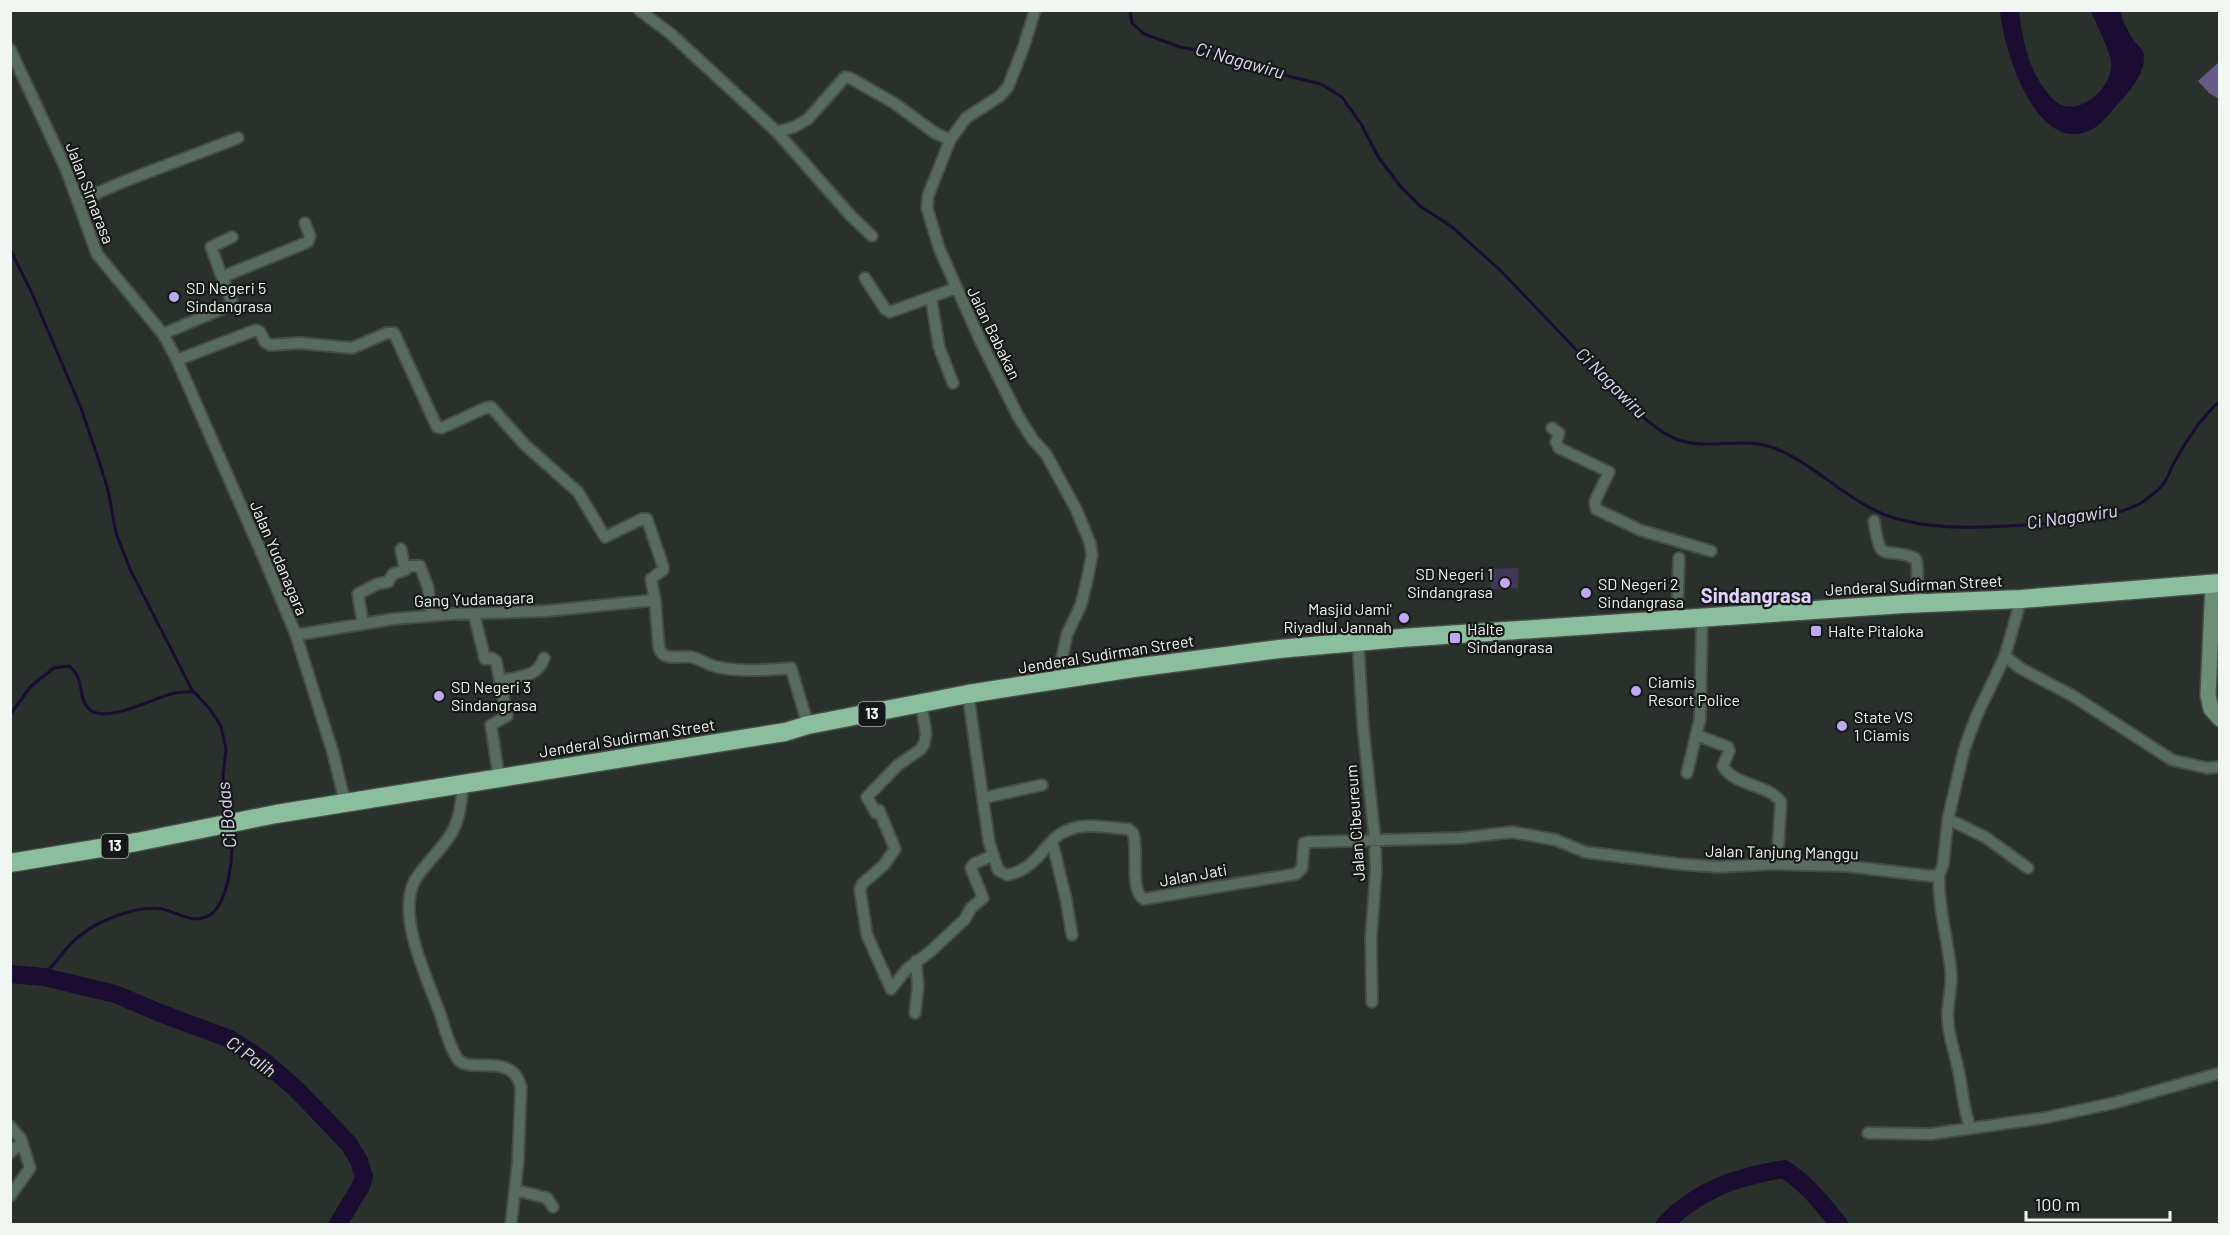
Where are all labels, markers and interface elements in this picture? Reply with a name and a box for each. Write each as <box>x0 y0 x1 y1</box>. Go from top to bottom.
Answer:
water label: Ci Nagawiru <box>1193 37 1287 83</box>
street label: Jalan Sirnarasa <box>62 139 119 246</box>
place label: SD Negeri 5 Sindangrasa <box>186 278 272 315</box>
street label: Jalan Babakan <box>964 283 1025 382</box>
marker: SD Negeri 5 Sindangrasa <box>167 290 181 304</box>
water label: Ci Nagawiru <box>1572 342 1652 422</box>
street label: Jalan Yudanagara <box>247 498 312 618</box>
water label: Ci Nagawiru <box>2025 499 2119 533</box>
place label: SD Negeri 1 Sindangrasa <box>1407 564 1493 601</box>
street label: Jenderal Sudirman Street <box>1825 570 2003 599</box>
place label: SD Negeri 2 Sindangrasa <box>1598 574 1684 611</box>
marker: SD Negeri 1 Sindangrasa <box>1498 576 1512 590</box>
district label: Sindangrasa <box>1701 583 1811 607</box>
marker: SD Negeri 2 Sindangrasa <box>1579 586 1593 600</box>
street label: Gang Yudanagara <box>414 587 534 610</box>
place label: Masjid Jami' Riyadlul Jannah <box>1283 599 1392 636</box>
marker: Masjid Jami' Riyadlul Jannah <box>1397 611 1411 625</box>
place label: Halte Sindangrasa <box>1467 619 1553 656</box>
place label: Halte Pitaloka <box>1828 621 1924 640</box>
marker: Halte Pitaloka <box>1809 624 1823 638</box>
street label: Jenderal Sudirman Street <box>1017 630 1195 677</box>
marker: Halte Sindangrasa <box>1448 631 1462 645</box>
place label: Ciamis Resort Police <box>1648 672 1740 709</box>
place label: SD Negeri 3 Sindangrasa <box>451 677 537 714</box>
marker: Ciamis Resort Police <box>1629 684 1643 698</box>
marker: SD Negeri 3 Sindangrasa <box>432 689 446 703</box>
road number: 13 <box>858 702 886 726</box>
place label: State VS 1 Ciamis <box>1854 707 1913 744</box>
street label: Jenderal Sudirman Street <box>538 714 716 761</box>
marker: State VS 1 Ciamis <box>1835 719 1849 733</box>
street label: Jalan Cibeureum <box>1341 764 1368 882</box>
water label: Ci Bodas <box>212 781 240 849</box>
road number: 13 <box>102 834 128 858</box>
street label: Jalan Tanjung Manggu <box>1705 841 1859 862</box>
street label: Jalan Jati <box>1158 859 1228 890</box>
water label: Ci Palih <box>222 1031 281 1082</box>
scale bar <box>2026 1184 2170 1222</box>
text: 100 m <box>2035 1193 2080 1215</box>

